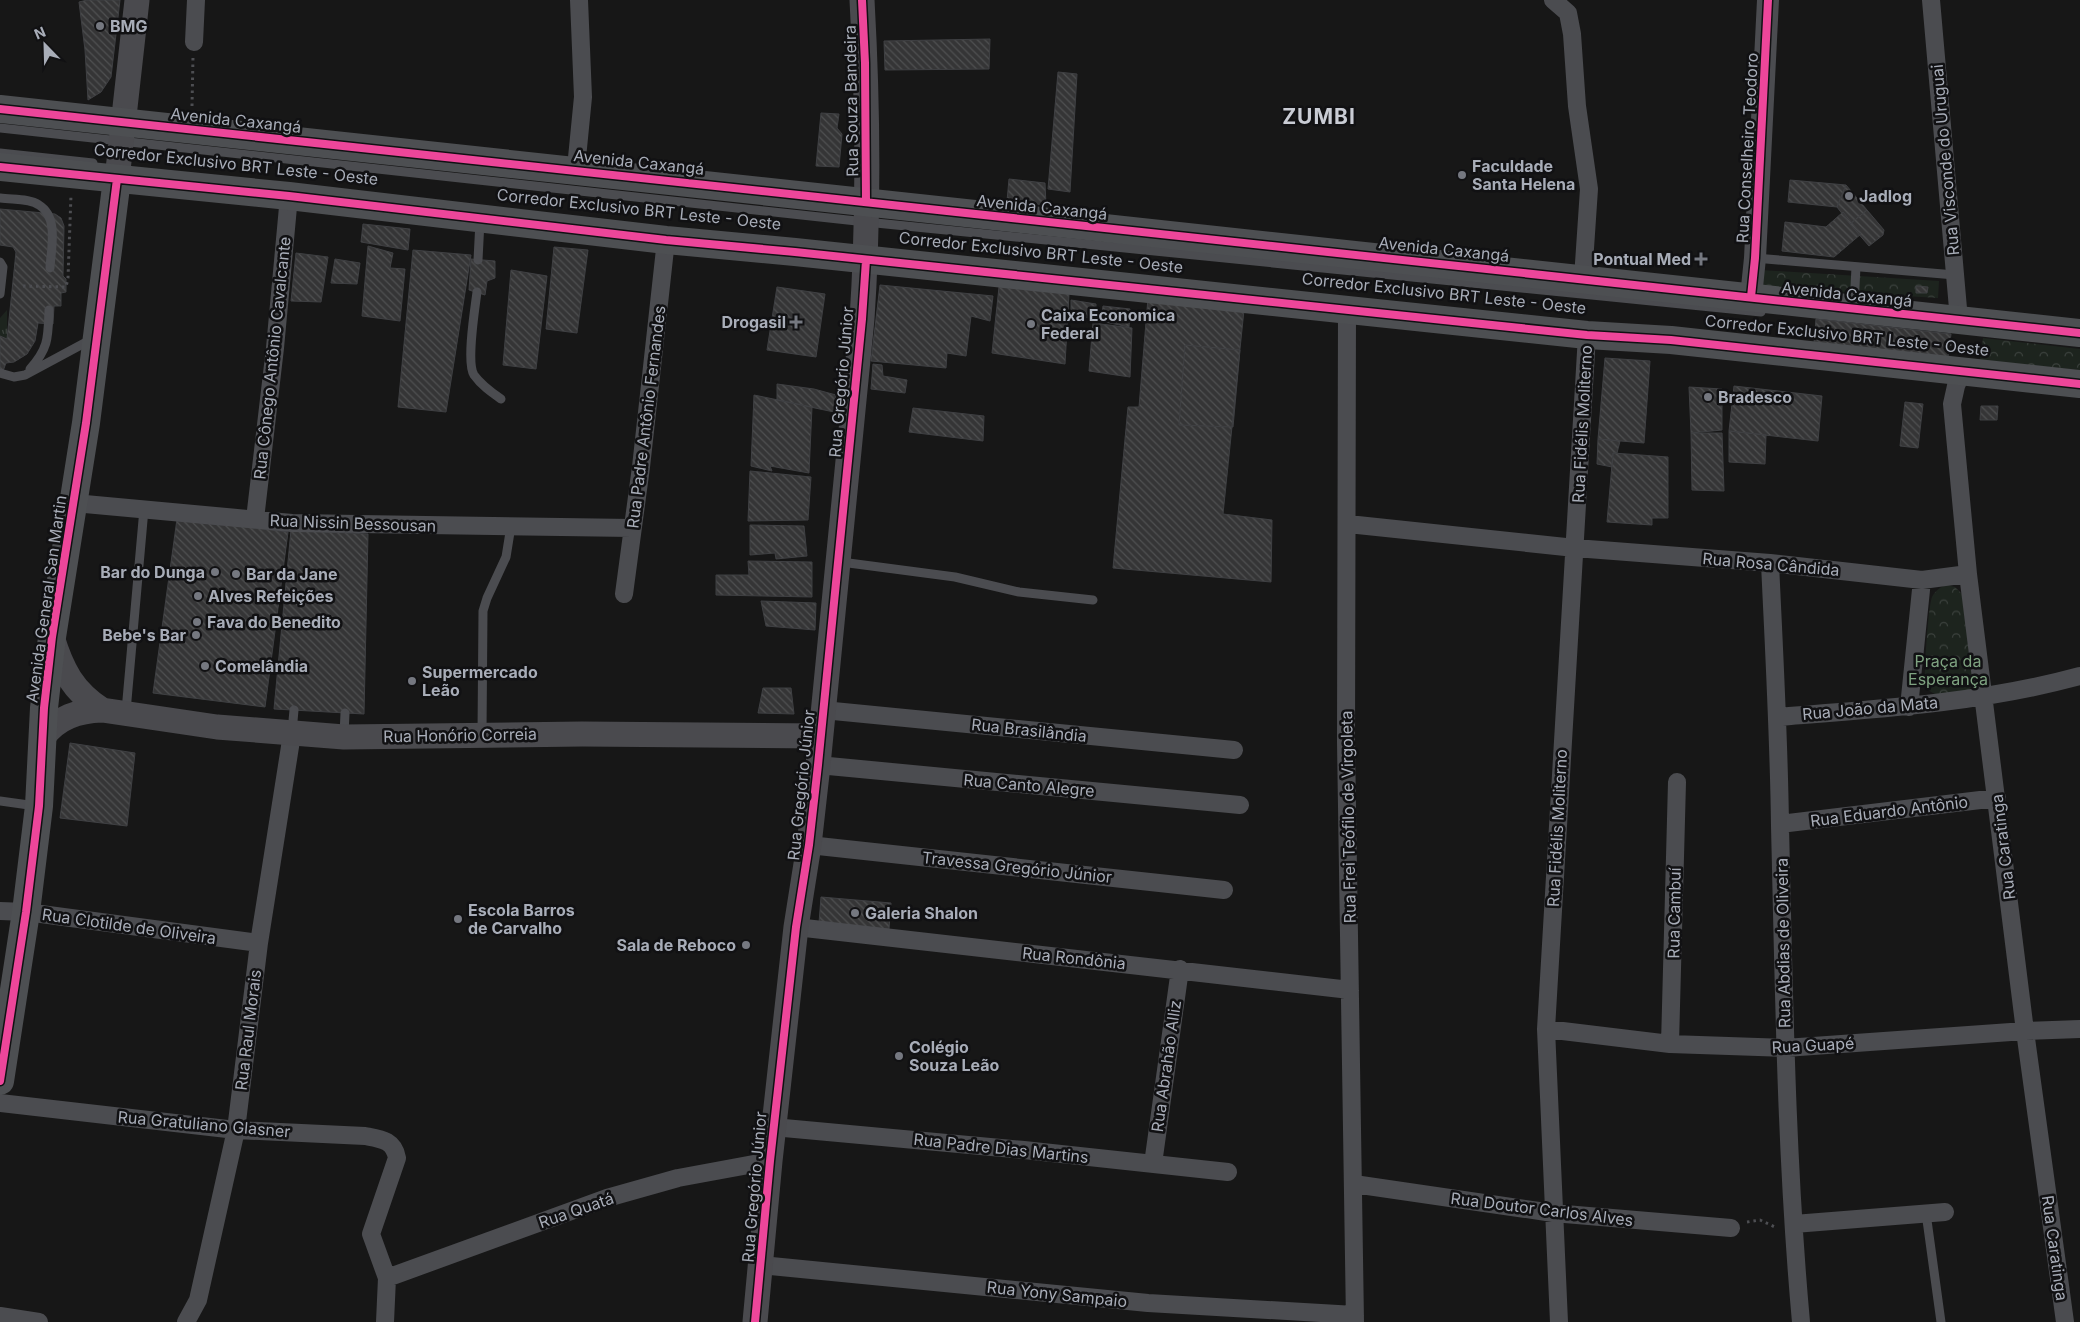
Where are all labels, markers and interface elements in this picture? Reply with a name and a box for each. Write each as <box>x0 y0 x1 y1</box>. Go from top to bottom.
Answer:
place label: BMG <box>110 16 148 36</box>
north arrow <box>20 20 70 70</box>
marker: BMG <box>94 20 106 32</box>
text: N <box>31 23 48 42</box>
street label: Rua Souza Bandeira <box>840 25 862 177</box>
street label: Rua Conselheiro Teodoro <box>1732 52 1762 244</box>
street label: Rua Visconde do Uruguai <box>1927 64 1963 256</box>
street label: Avenida Caxangá <box>170 103 302 137</box>
district label: ZUMBI <box>1282 104 1356 129</box>
street label: Corredor Exclusivo BRT Leste - Oeste <box>93 139 379 189</box>
street label: Avenida Caxangá <box>573 145 705 179</box>
place label: Faculdade Santa Helena <box>1472 156 1575 194</box>
marker: Faculdade Santa Helena <box>1456 169 1468 181</box>
street label: Corredor Exclusivo BRT Leste - Oeste <box>496 184 782 234</box>
place label: Jadlog <box>1859 186 1912 206</box>
street label: Avenida Caxangá <box>976 190 1108 224</box>
marker: Jadlog <box>1843 190 1855 202</box>
street label: Corredor Exclusivo BRT Leste - Oeste <box>898 227 1184 277</box>
street label: Avenida Caxangá <box>1378 232 1510 266</box>
street label: Rua Cônego Antônio Cavalcante <box>249 236 295 480</box>
place label: Pontual Med <box>1593 249 1691 269</box>
marker: Pontual Med <box>1695 253 1707 265</box>
street label: Corredor Exclusivo BRT Leste - Oeste <box>1301 268 1587 318</box>
street label: Avenida Caxangá <box>1781 277 1913 311</box>
street label: Rua Padre Antônio Fernandes <box>622 304 670 530</box>
place label: Caixa Economica Federal <box>1041 305 1175 343</box>
street label: Rua Gregório Júnior <box>824 306 858 458</box>
street label: Corredor Exclusivo BRT Leste - Oeste <box>1704 310 1990 360</box>
place label: Drogasil <box>721 312 786 332</box>
marker: Drogasil <box>790 316 802 328</box>
marker: Caixa Economica Federal <box>1025 318 1037 330</box>
street label: Rua Fidélis Moliterno <box>1568 345 1596 503</box>
place label: Bradesco <box>1718 387 1792 407</box>
marker: Bradesco <box>1702 391 1714 403</box>
street label: Avenida General San Martin <box>22 494 70 704</box>
street label: Rua Nissin Bessousan <box>269 510 437 536</box>
street label: Rua Rosa Cândida <box>1702 548 1840 580</box>
place label: Bar do Dunga <box>100 562 205 582</box>
place label: Bar da Jane <box>246 564 337 584</box>
marker: Bar do Dunga <box>209 566 221 578</box>
marker: Bar da Jane <box>230 568 242 580</box>
place label: Alves Refeições <box>208 586 334 606</box>
marker: Alves Refeições <box>192 590 204 602</box>
place label: Fava do Benedito <box>207 612 341 632</box>
marker: Fava do Benedito <box>191 616 203 628</box>
place label: Bebe's Bar <box>102 625 186 645</box>
marker: Bebe's Bar <box>190 629 202 641</box>
park label: Praça da Esperança <box>1908 651 1988 689</box>
place label: Comelândia <box>215 656 308 676</box>
marker: Comelândia <box>199 660 211 672</box>
place label: Supermercado Leão <box>422 662 538 700</box>
marker: Supermercado Leão <box>406 675 418 687</box>
street label: Rua João da Mata <box>1801 692 1939 724</box>
street label: Rua Gregório Júnior <box>783 709 819 861</box>
street label: Rua Frei Teófilo de Virgoleta <box>1336 711 1360 923</box>
street label: Rua Brasilândia <box>970 714 1088 746</box>
street label: Rua Honório Correia <box>383 724 537 746</box>
street label: Rua Fidélis Moliterno <box>1543 749 1571 907</box>
street label: Rua Canto Alegre <box>963 769 1095 801</box>
street label: Rua Eduardo Antônio <box>1809 791 1969 831</box>
street label: Rua Caratinga <box>1987 793 2019 901</box>
street label: Travessa Gregório Júnior <box>921 847 1113 887</box>
street label: Rua Abdias de Oliveira <box>1772 858 1794 1028</box>
street label: Rua Cambuí <box>1663 867 1685 959</box>
place label: Escola Barros de Carvalho <box>468 900 575 938</box>
place label: Galeria Shalon <box>865 903 978 923</box>
street label: Rua Clotilde de Oliveira <box>41 904 217 948</box>
marker: Galeria Shalon <box>849 907 861 919</box>
marker: Escola Barros de Carvalho <box>452 913 464 925</box>
place label: Sala de Reboco <box>616 935 736 955</box>
marker: Sala de Reboco <box>740 939 752 951</box>
street label: Rua Rondônia <box>1021 943 1127 973</box>
street label: Rua Raul Morais <box>231 968 265 1092</box>
street label: Rua Abrahão Alliz <box>1147 999 1185 1133</box>
street label: Rua Guapé <box>1771 1033 1855 1057</box>
place label: Colégio Souza Leão <box>909 1037 1000 1075</box>
marker: Colégio Souza Leão <box>893 1050 905 1062</box>
street label: Rua Gratuliano Glasner <box>117 1106 291 1142</box>
street label: Rua Gregório Júnior <box>737 1111 771 1263</box>
street label: Rua Padre Dias Martins <box>912 1129 1090 1167</box>
street label: Rua Quatá <box>536 1188 616 1232</box>
street label: Rua Doutor Carlos Alves <box>1450 1188 1634 1230</box>
street label: Rua Caratinga <box>2038 1194 2072 1302</box>
street label: Rua Yony Sampaio <box>986 1277 1128 1311</box>

